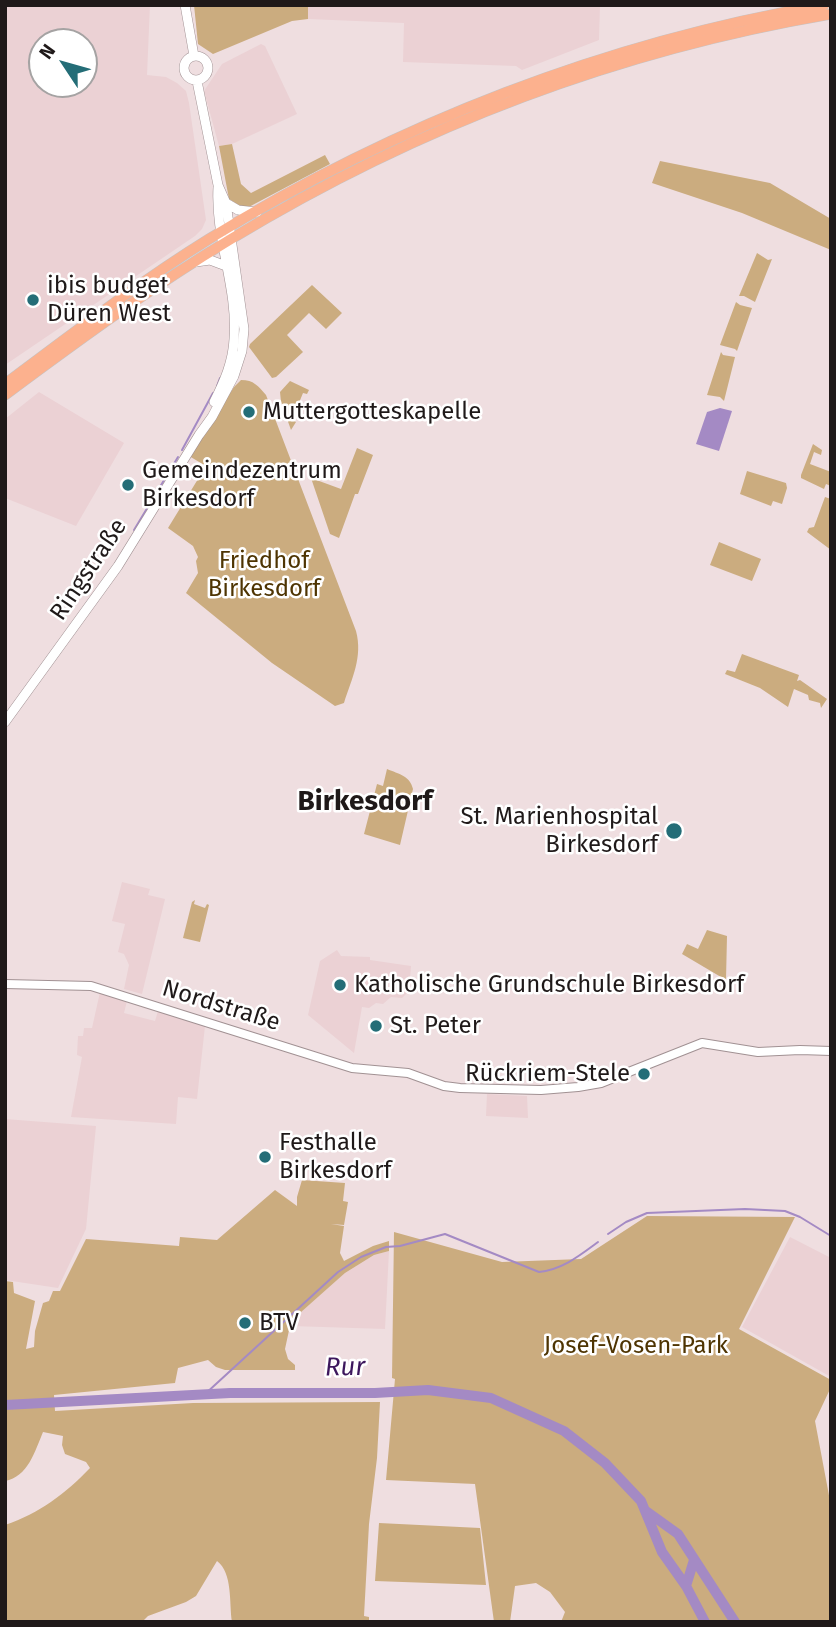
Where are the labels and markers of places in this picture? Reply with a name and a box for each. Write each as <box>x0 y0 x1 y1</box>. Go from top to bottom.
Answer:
place label: ibis budget Düren West <box>47 272 171 328</box>
marker: ibis budget Düren West <box>25 292 41 308</box>
place label: Muttergotteskapelle <box>263 398 481 426</box>
marker: Muttergotteskapelle <box>241 404 257 420</box>
place label: Gemeindezentrum Birkesdorf <box>142 457 342 513</box>
marker: Gemeindezentrum Birkesdorf <box>120 477 136 493</box>
place label: St. Marienhospital Birkesdorf <box>460 803 658 859</box>
marker: St. Marienhospital Birkesdorf <box>664 821 684 841</box>
place label: Katholische Grundschule Birkesdorf <box>354 971 744 999</box>
marker: Katholische Grundschule Birkesdorf <box>332 977 348 993</box>
place label: St. Peter <box>390 1012 481 1040</box>
marker: St. Peter <box>368 1018 384 1034</box>
place label: Rückriem-Stele <box>465 1060 630 1088</box>
marker: Rückriem-Stele <box>636 1066 652 1082</box>
place label: Festhalle Birkesdorf <box>279 1129 392 1185</box>
marker: Festhalle Birkesdorf <box>257 1149 273 1165</box>
place label: BTV <box>259 1309 299 1337</box>
marker: BTV <box>237 1315 253 1331</box>

